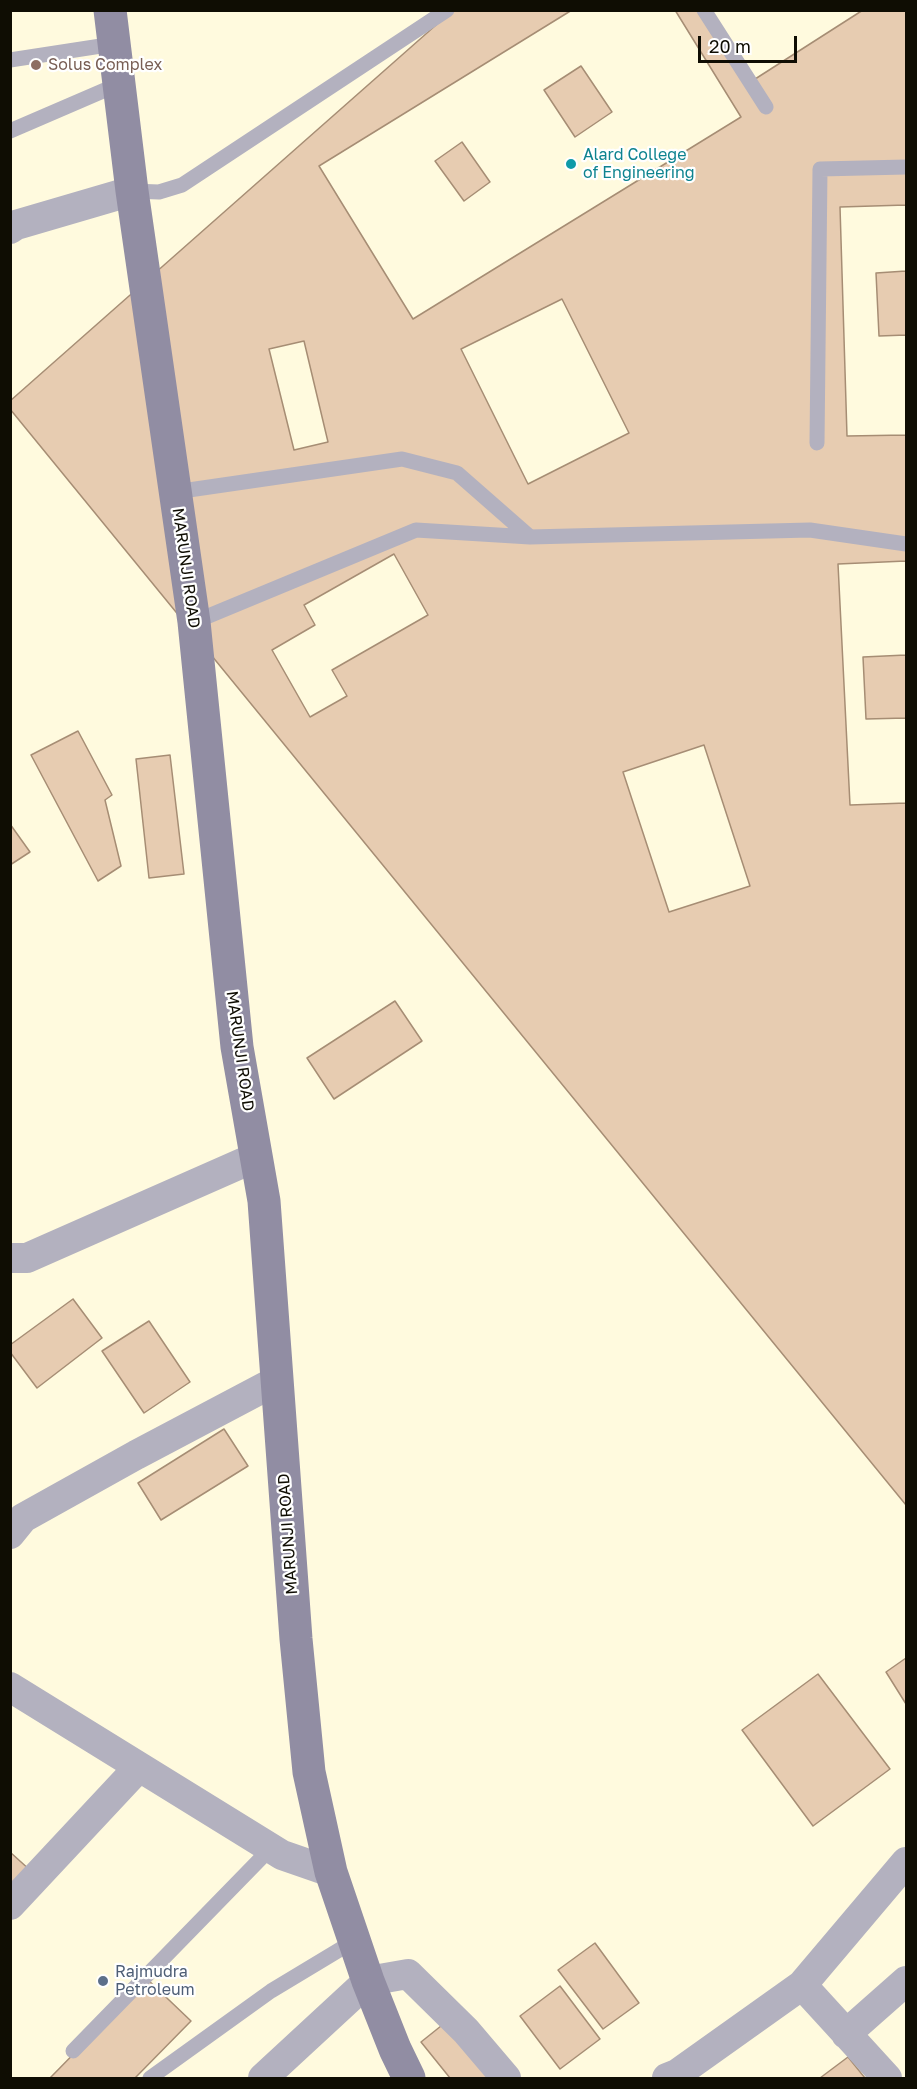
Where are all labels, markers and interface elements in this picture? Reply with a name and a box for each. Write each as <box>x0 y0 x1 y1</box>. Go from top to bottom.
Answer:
scale bar <box>701 24 800 62</box>
text: 20 m <box>709 35 751 57</box>
place label: Solus Complex <box>48 55 162 75</box>
marker: Solus Complex <box>29 58 43 72</box>
place label: Alard College of Engineering <box>583 145 695 183</box>
marker: Alard College of Engineering <box>564 157 578 171</box>
street label: MARUNJI ROAD <box>168 507 204 629</box>
street label: MARUNJI ROAD <box>222 990 258 1112</box>
street label: MARUNJI ROAD <box>274 1473 302 1595</box>
place label: Rajmudra Petroleum <box>115 1962 195 2000</box>
marker: Rajmudra Petroleum <box>96 1974 110 1988</box>

